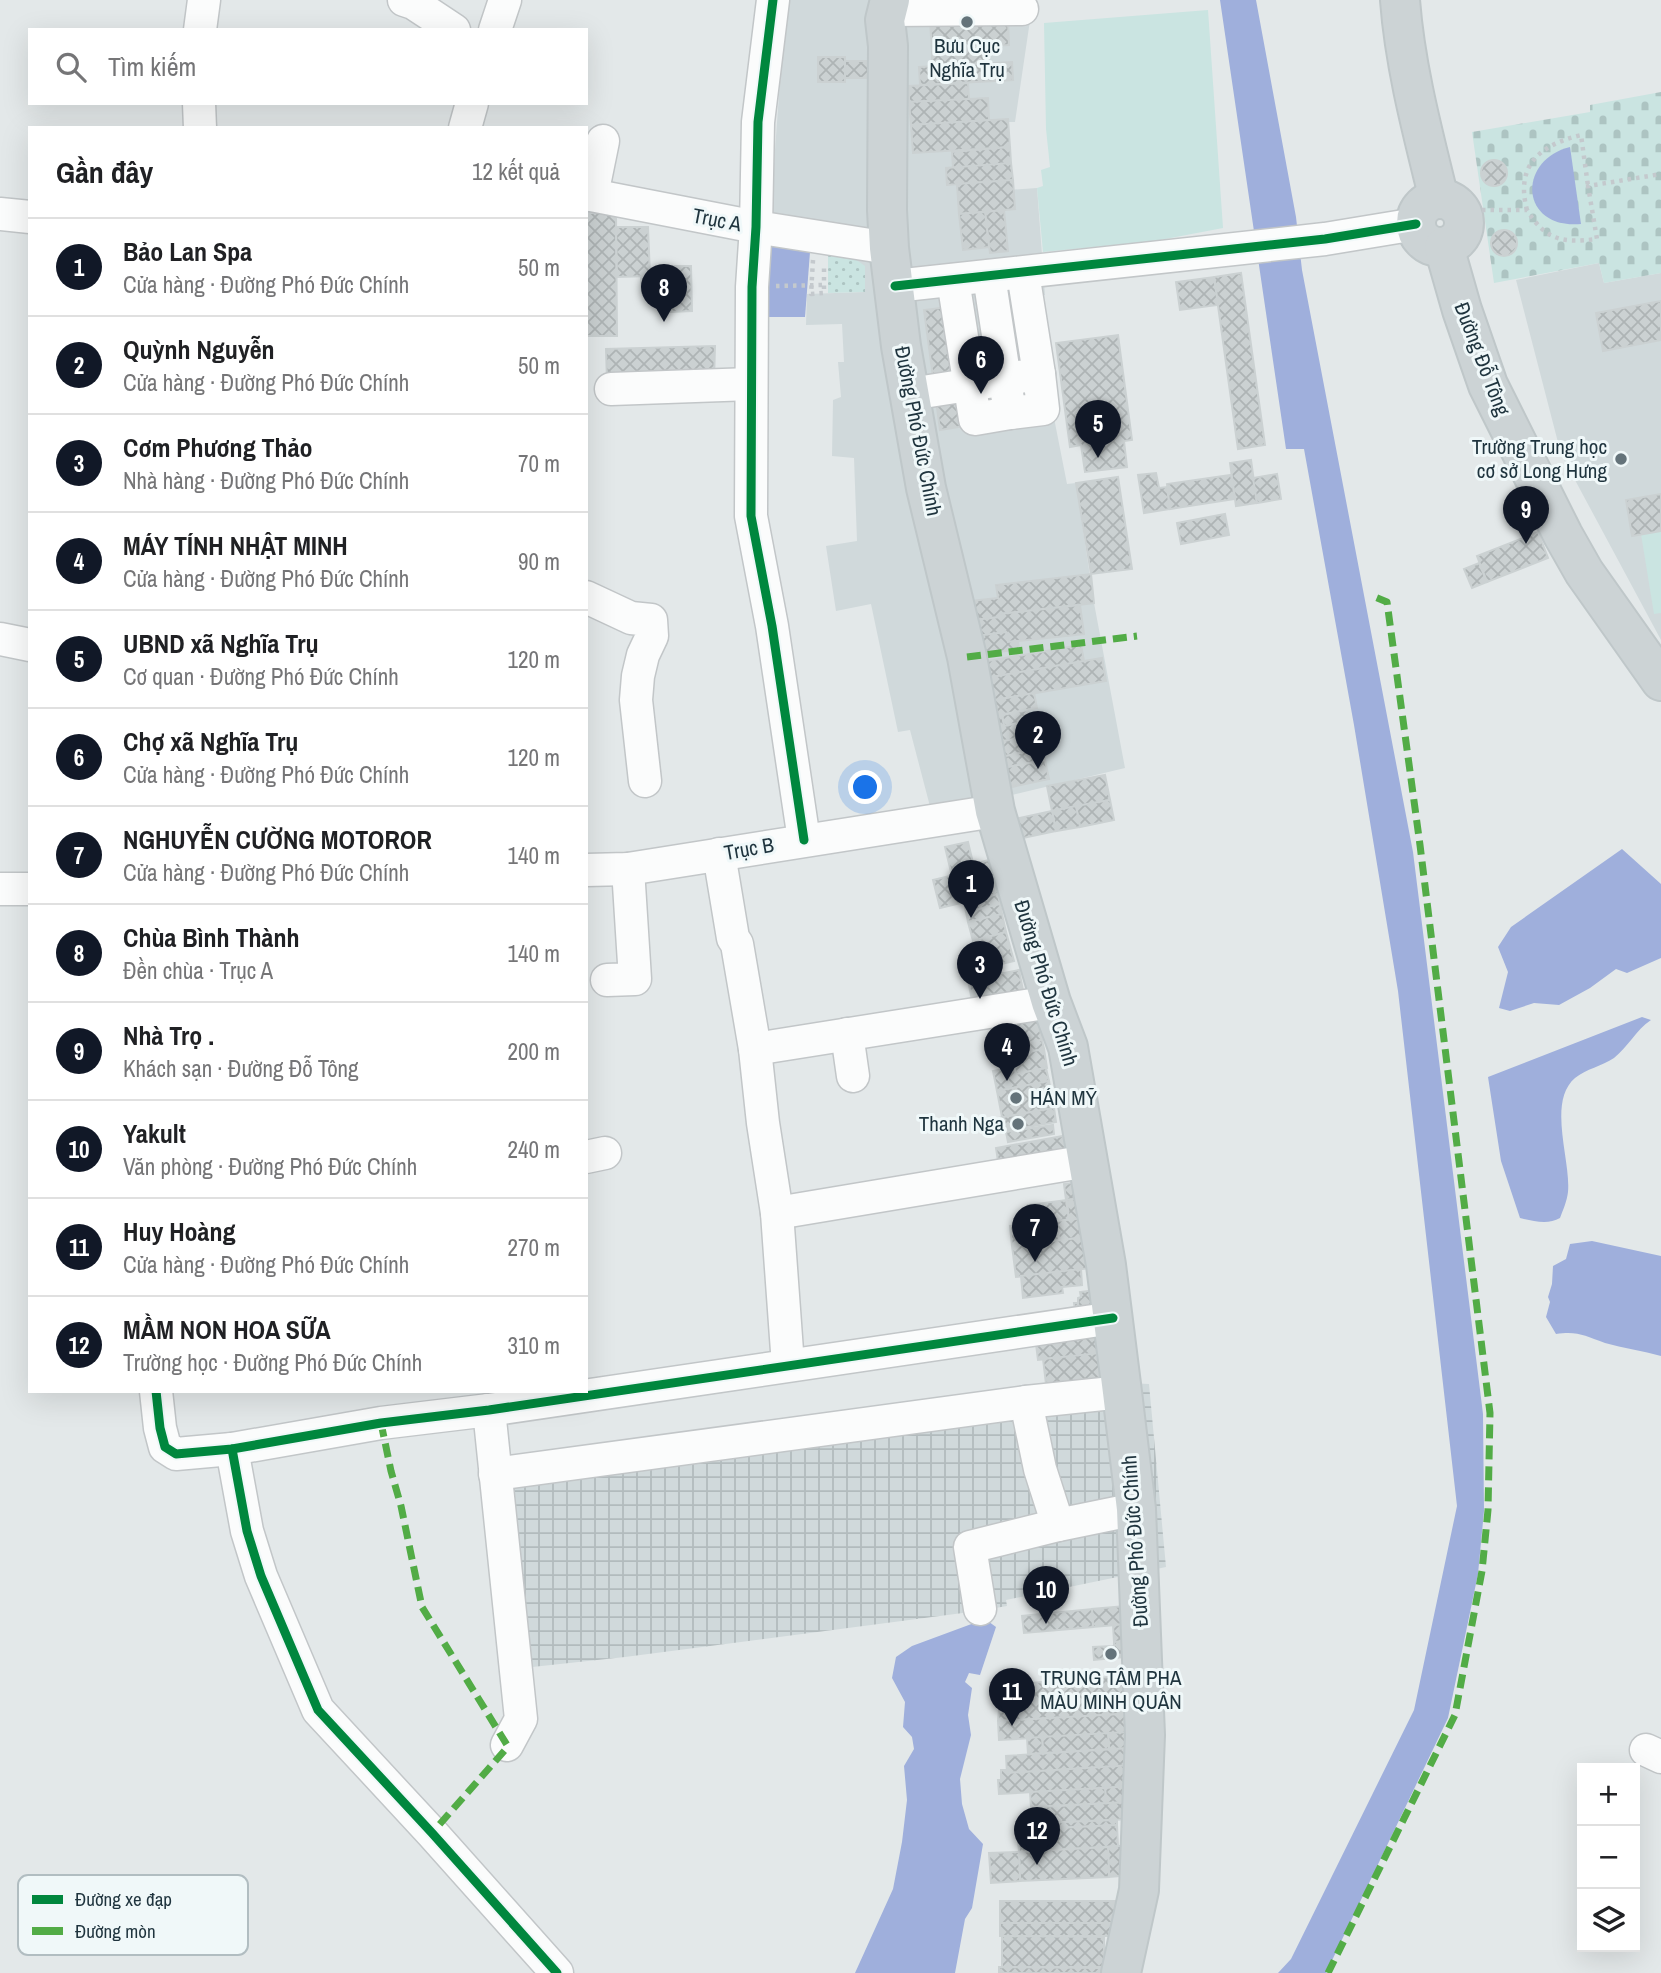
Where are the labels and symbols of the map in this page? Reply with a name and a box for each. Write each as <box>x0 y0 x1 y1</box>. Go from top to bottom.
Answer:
marker: Bưu Cục Nghĩa Trụ <box>959 14 975 30</box>
place label: Bưu Cục Nghĩa Trụ <box>929 31 1005 84</box>
street label: Trục A <box>690 201 744 239</box>
pin: 8 <box>641 264 687 322</box>
street label: Đường Đỗ Tông <box>1448 298 1518 420</box>
pin: 6 <box>958 336 1004 394</box>
street label: Đường Phó Đức Chính <box>888 344 949 518</box>
pin: 5 <box>1075 400 1121 458</box>
place label: Trường Trung học cơ sở Long Hưng <box>1472 432 1607 485</box>
marker: Trường Trung học cơ sở Long Hưng <box>1613 451 1629 467</box>
pin: 9 <box>1503 486 1549 544</box>
pin: 2 <box>1015 711 1061 769</box>
your location <box>848 770 882 804</box>
street label: Trục B <box>722 830 776 867</box>
pin: 1 <box>948 860 994 918</box>
street label: Đường Phó Đức Chính <box>1007 896 1086 1069</box>
pin: 3 <box>957 941 1003 999</box>
pin: 4 <box>984 1023 1030 1081</box>
place label: HÁN MỸ <box>1030 1083 1097 1112</box>
marker: HÁN MỸ <box>1008 1090 1024 1106</box>
place label: Thanh Nga <box>919 1109 1004 1138</box>
marker: Thanh Nga <box>1010 1116 1026 1132</box>
pin: 7 <box>1012 1204 1058 1262</box>
street label: Đường Phó Đức Chính <box>1114 1454 1155 1628</box>
pin: 10 <box>1023 1566 1069 1624</box>
marker: TRUNG TÂM PHA MÀU MINH QUÂN <box>1103 1646 1119 1662</box>
place label: TRUNG TÂM PHA MÀU MINH QUÂN <box>1040 1663 1182 1716</box>
pin: 11 <box>989 1668 1035 1726</box>
pin: 12 <box>1014 1807 1060 1865</box>
legend <box>18 1875 248 1955</box>
text: Đường xe đạp <box>75 1886 172 1912</box>
text: Đường mòn <box>75 1918 156 1944</box>

